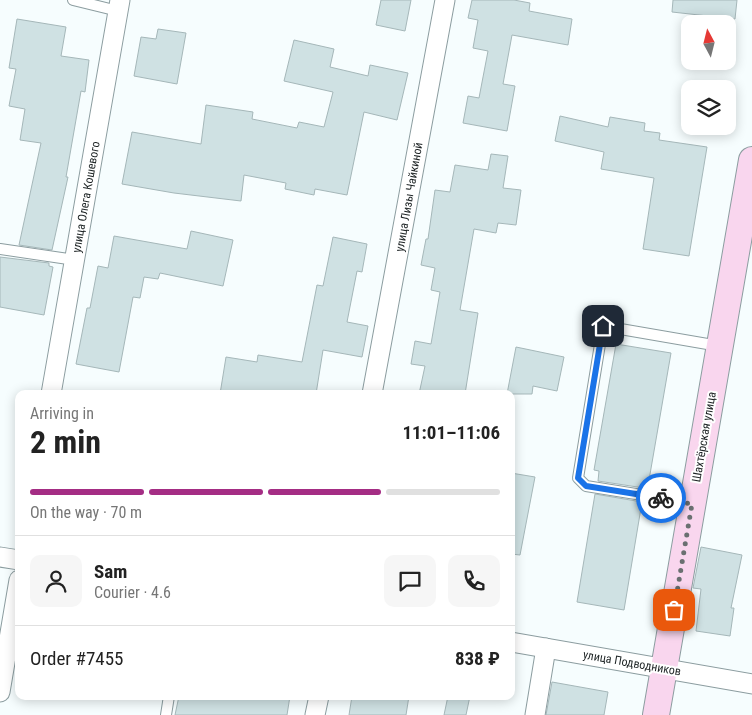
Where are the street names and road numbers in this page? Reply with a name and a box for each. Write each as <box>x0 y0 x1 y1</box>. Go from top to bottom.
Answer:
street label: улица Олега Кошевого <box>69 140 103 254</box>
street label: улица Лизы Чайкиной <box>392 141 426 253</box>
street label: Шахтёрская улица <box>689 390 719 483</box>
street label: улица Подводников <box>582 647 682 679</box>

